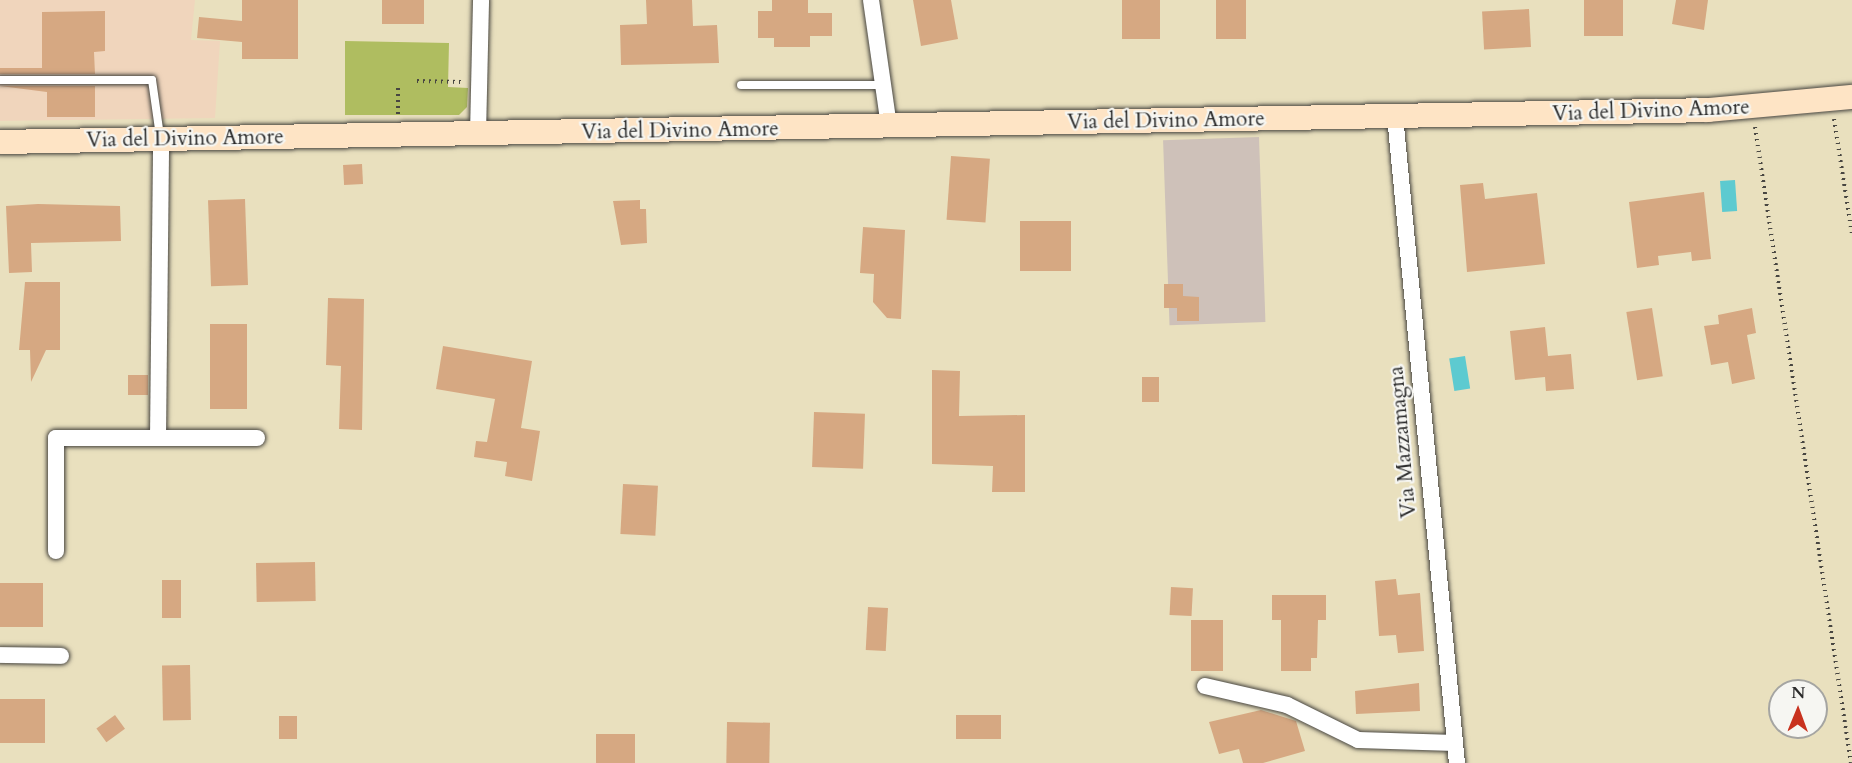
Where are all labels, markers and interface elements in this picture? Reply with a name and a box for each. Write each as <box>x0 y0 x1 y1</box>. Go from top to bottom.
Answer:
street label: Via del Divino Amore <box>1552 95 1750 127</box>
street label: Via del Divino Amore <box>1067 107 1265 135</box>
street label: Via del Divino Amore <box>581 117 779 145</box>
street label: Via del Divino Amore <box>86 125 284 153</box>
street label: Via Mazzamagna <box>1384 365 1422 519</box>
north arrow <box>1768 679 1828 739</box>
text: N <box>1791 682 1805 704</box>

